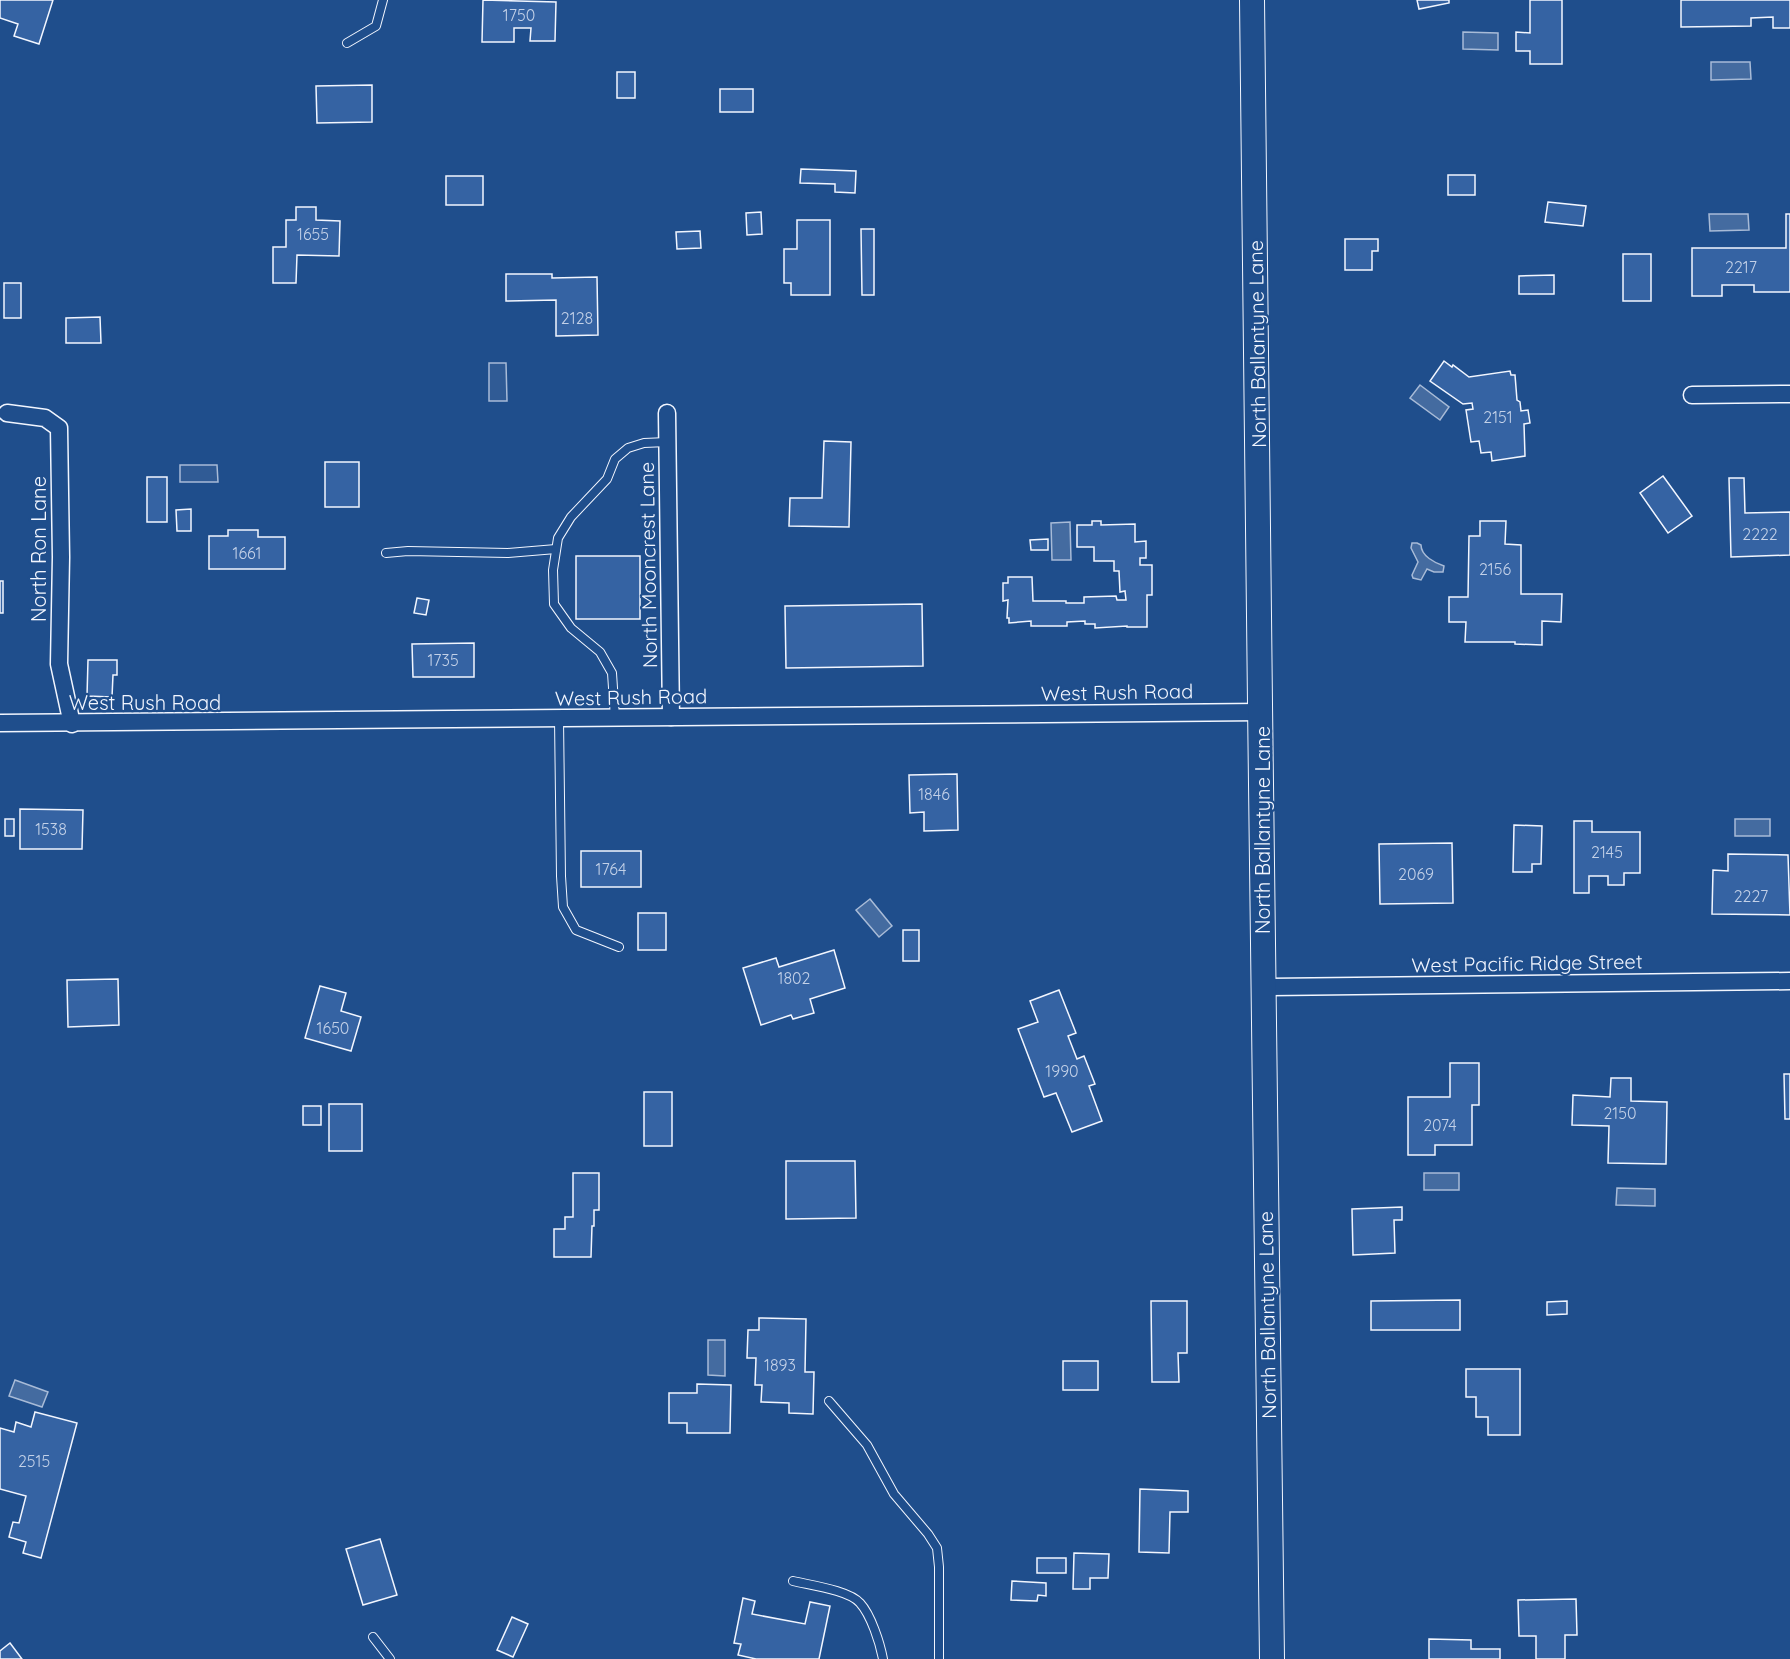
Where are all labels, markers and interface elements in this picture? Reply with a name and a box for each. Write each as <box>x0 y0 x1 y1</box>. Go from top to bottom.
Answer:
house number: 1750 <box>503 5 535 25</box>
house number: 1655 <box>297 224 329 244</box>
street label: North Ballantyne Lane <box>1243 240 1271 448</box>
house number: 2217 <box>1725 257 1757 277</box>
house number: 2128 <box>561 308 593 328</box>
house number: 2151 <box>1483 407 1513 427</box>
street label: North Mooncrest Lane <box>634 462 662 668</box>
street label: North Ron Lane <box>26 476 51 622</box>
house number: 2222 <box>1742 524 1778 544</box>
house number: 1661 <box>233 543 261 563</box>
house number: 2156 <box>1479 559 1511 579</box>
house number: 1735 <box>427 650 459 670</box>
street label: West Rush Road <box>1041 678 1193 706</box>
street label: West Rush Road <box>555 683 707 711</box>
street label: West Rush Road <box>69 690 221 715</box>
street label: North Ballantyne Lane <box>1250 726 1275 934</box>
house number: 1846 <box>918 784 950 804</box>
house number: 1538 <box>35 819 67 839</box>
house number: 2145 <box>1591 842 1623 862</box>
house number: 1764 <box>596 859 626 879</box>
house number: 2069 <box>1398 864 1434 884</box>
house number: 2227 <box>1734 886 1768 906</box>
street label: West Pacific Ridge Street <box>1411 948 1643 978</box>
house number: 1802 <box>778 968 811 988</box>
house number: 1650 <box>317 1018 349 1038</box>
house number: 1990 <box>1045 1061 1079 1081</box>
house number: 2150 <box>1603 1103 1637 1123</box>
house number: 2074 <box>1423 1115 1457 1135</box>
street label: North Ballantyne Lane <box>1253 1211 1281 1419</box>
house number: 1893 <box>764 1355 796 1375</box>
house number: 2515 <box>18 1451 50 1471</box>

